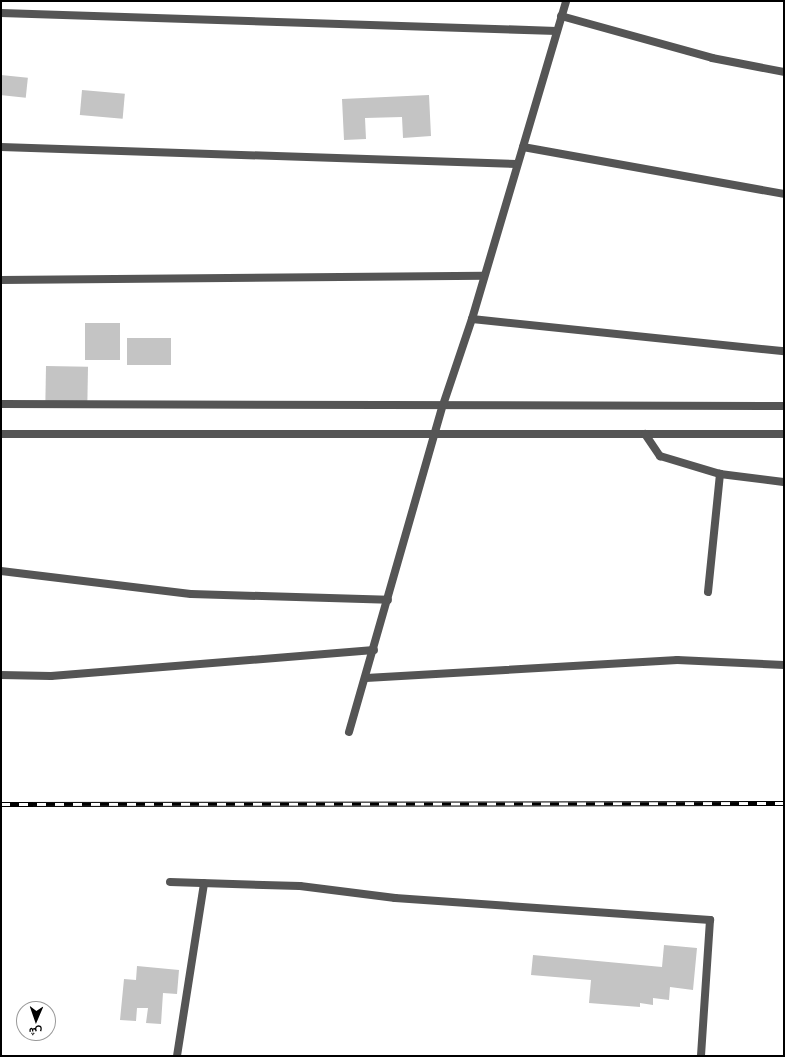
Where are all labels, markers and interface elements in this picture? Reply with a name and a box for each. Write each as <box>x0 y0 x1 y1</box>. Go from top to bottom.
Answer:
north arrow <box>16 1001 56 1041</box>
text: ش <box>29 1025 42 1039</box>

